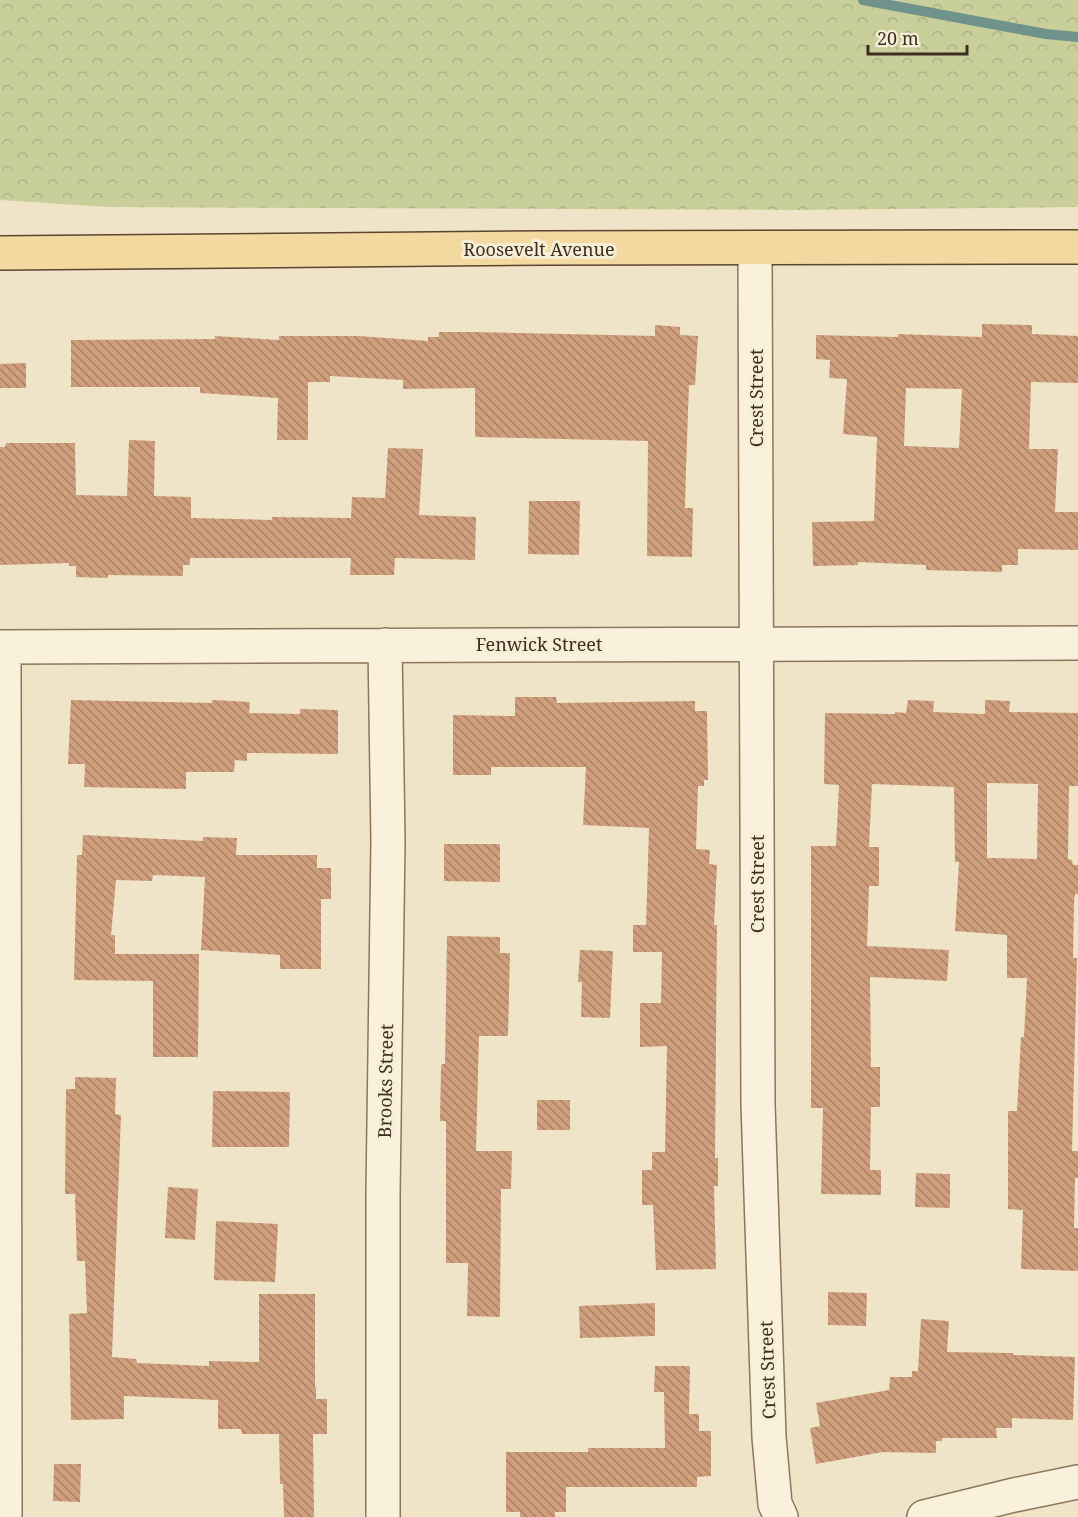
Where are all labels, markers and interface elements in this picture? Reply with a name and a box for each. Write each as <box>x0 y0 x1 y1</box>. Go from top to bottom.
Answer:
scale bar <box>868 18 967 56</box>
text: 20 m <box>877 26 919 50</box>
street label: Roosevelt Avenue <box>463 237 615 261</box>
street label: Crest Street <box>744 349 768 447</box>
street label: Fenwick Street <box>476 632 602 656</box>
street label: Crest Street <box>745 835 769 933</box>
street label: Brooks Street <box>372 1024 398 1138</box>
street label: Crest Street <box>753 1320 781 1420</box>

